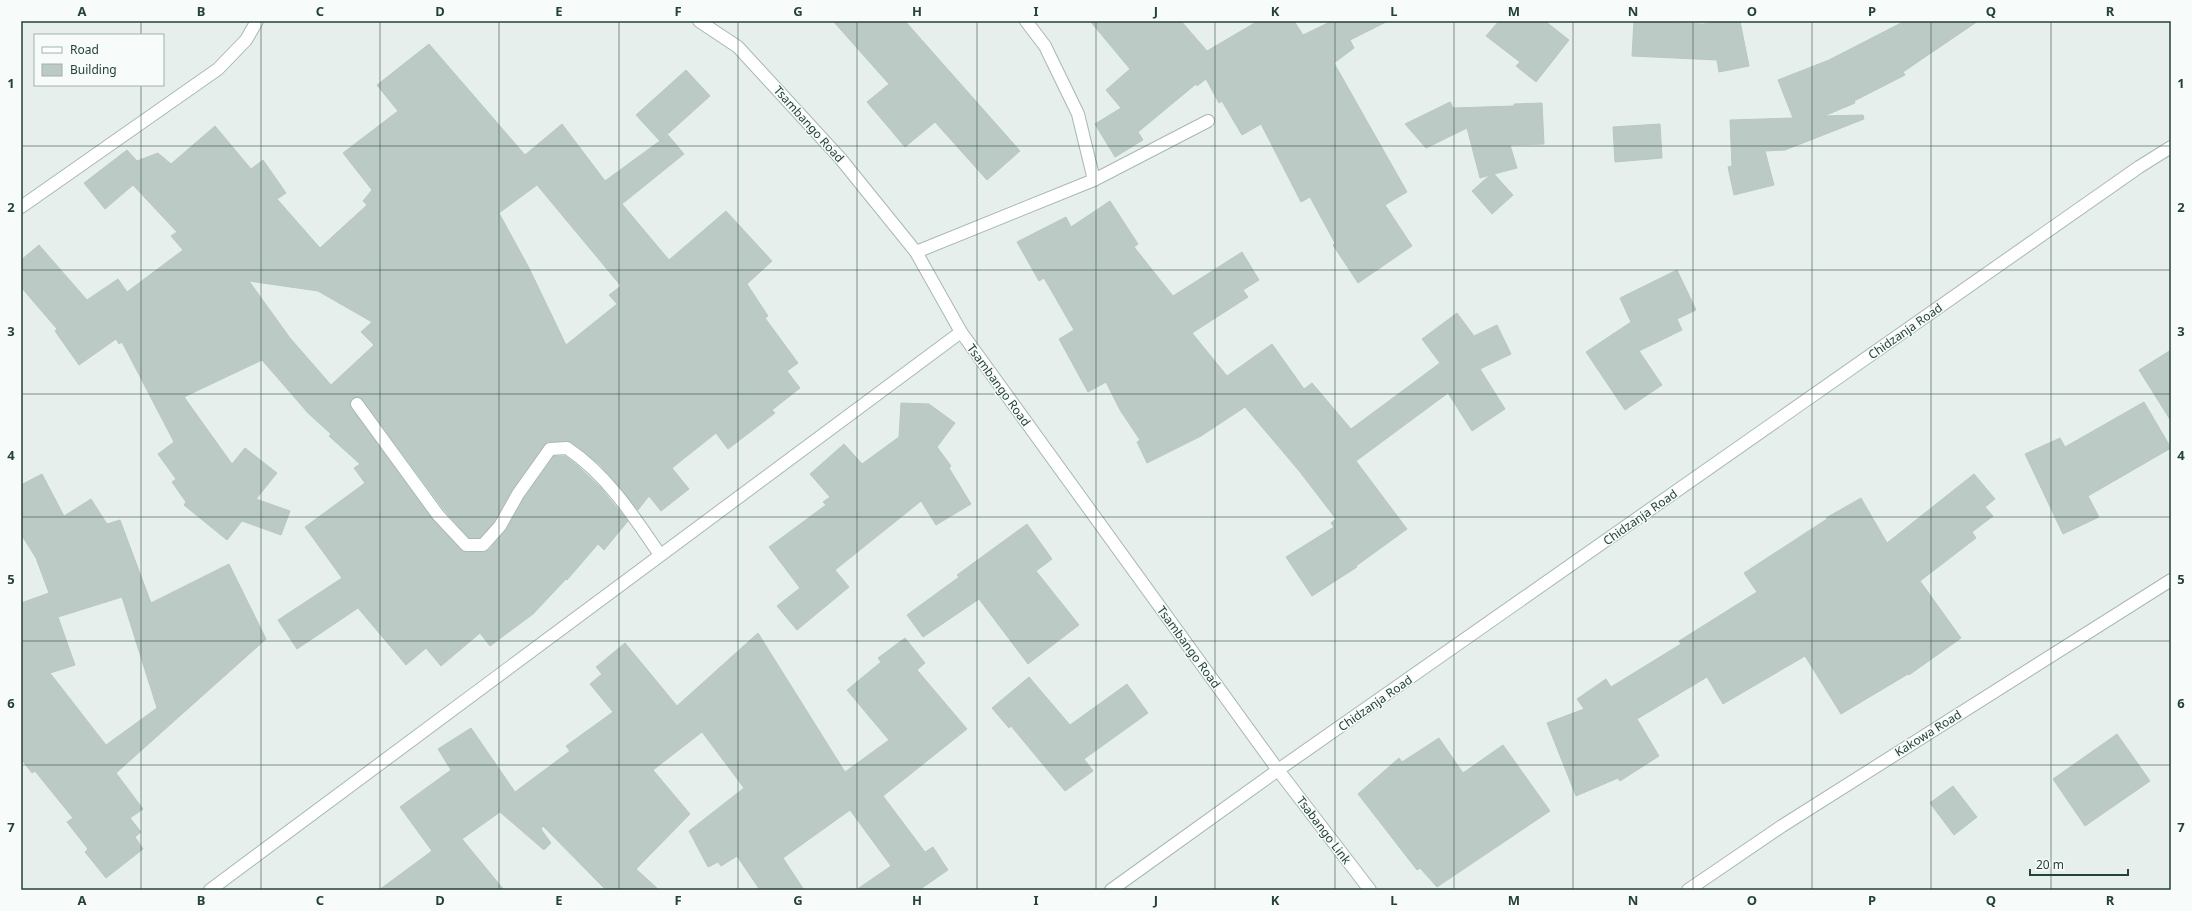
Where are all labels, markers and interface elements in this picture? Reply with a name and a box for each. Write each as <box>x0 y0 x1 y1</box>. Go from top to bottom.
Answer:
text: A <box>78 2 87 20</box>
text: B <box>197 2 205 20</box>
text: C <box>316 2 324 20</box>
text: D <box>435 2 445 20</box>
text: E <box>555 2 563 20</box>
text: F <box>674 2 682 20</box>
text: G <box>793 2 803 20</box>
text: H <box>912 2 922 20</box>
text: I <box>1033 2 1039 20</box>
text: J <box>1153 2 1158 20</box>
text: K <box>1271 2 1280 20</box>
text: L <box>1390 2 1398 20</box>
text: M <box>1508 2 1520 20</box>
text: N <box>1628 2 1638 20</box>
text: O <box>1747 2 1757 20</box>
text: P <box>1868 2 1876 20</box>
text: Q <box>1986 2 1996 20</box>
text: R <box>2106 2 2115 20</box>
legend <box>34 34 164 86</box>
text: Road <box>70 41 99 58</box>
text: Building <box>70 61 117 78</box>
text: 1 <box>7 74 15 92</box>
text: 1 <box>2177 74 2185 92</box>
street label: Tsambango Road <box>770 82 848 166</box>
text: 2 <box>7 198 15 216</box>
text: 2 <box>2177 198 2185 216</box>
street label: Chidzanja Road <box>1864 299 1946 363</box>
text: 3 <box>7 322 15 340</box>
text: 3 <box>2177 322 2185 340</box>
street label: Tsambango Road <box>963 340 1035 430</box>
text: 4 <box>7 446 15 464</box>
text: 4 <box>2177 446 2185 464</box>
street label: Chidzanja Road <box>1599 485 1681 549</box>
text: 5 <box>7 570 15 588</box>
text: 5 <box>2177 570 2185 588</box>
street label: Tsambango Road <box>1153 602 1225 692</box>
street label: Chidzanja Road <box>1334 671 1416 735</box>
text: 6 <box>7 694 15 712</box>
text: 6 <box>2177 694 2185 712</box>
street label: Kakowa Road <box>1891 706 1965 760</box>
street label: Tsabango Link <box>1293 793 1355 868</box>
text: 7 <box>7 818 15 836</box>
text: 7 <box>2177 818 2185 836</box>
scale bar <box>2030 851 2128 877</box>
text: 20 m <box>2036 856 2064 873</box>
text: A <box>78 891 87 909</box>
text: B <box>197 891 205 909</box>
text: C <box>316 891 324 909</box>
text: D <box>435 891 445 909</box>
text: E <box>555 891 563 909</box>
text: F <box>674 891 682 909</box>
text: G <box>793 891 803 909</box>
text: H <box>912 891 922 909</box>
text: I <box>1033 891 1039 909</box>
text: J <box>1153 891 1158 909</box>
text: K <box>1271 891 1280 909</box>
text: L <box>1390 891 1398 909</box>
text: M <box>1508 891 1520 909</box>
text: N <box>1628 891 1638 909</box>
text: O <box>1747 891 1757 909</box>
text: P <box>1868 891 1876 909</box>
text: Q <box>1986 891 1996 909</box>
text: R <box>2106 891 2115 909</box>

